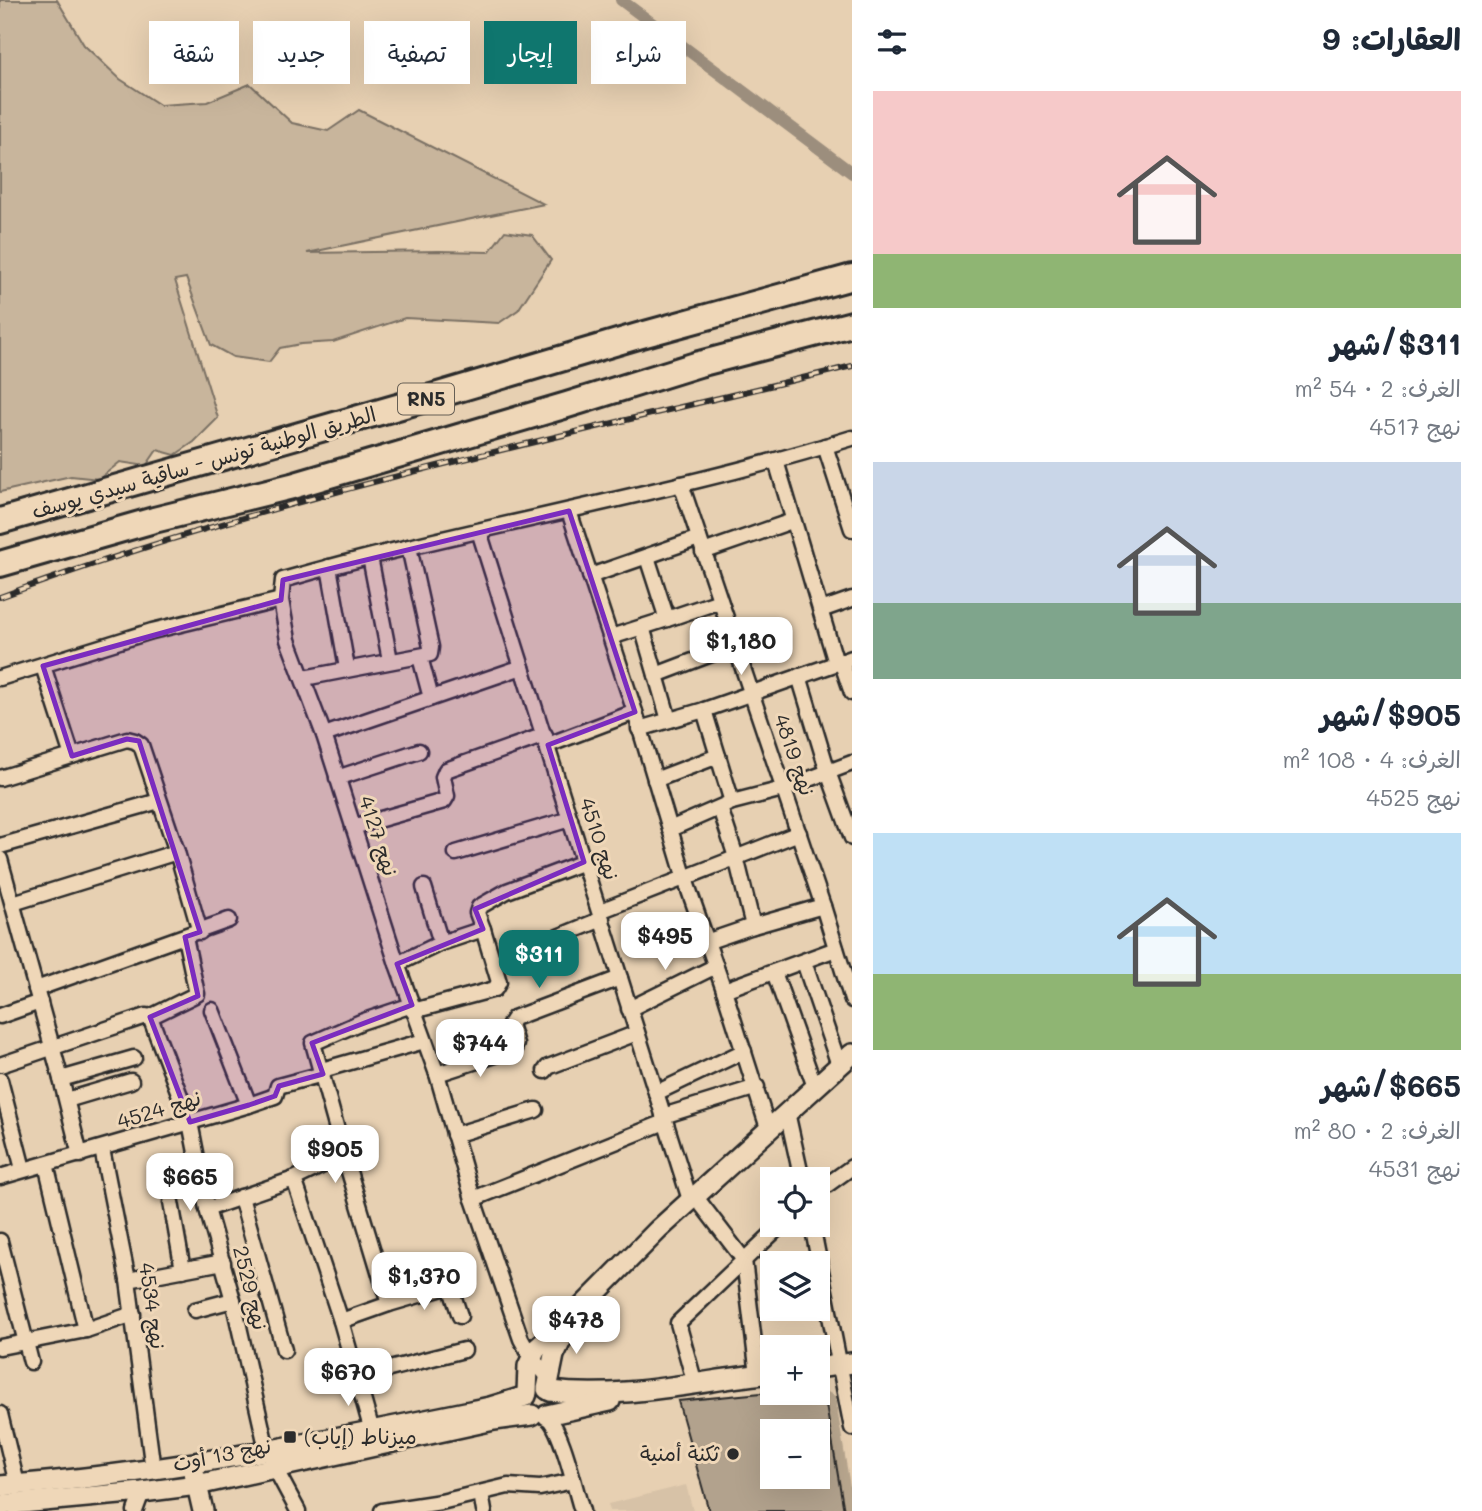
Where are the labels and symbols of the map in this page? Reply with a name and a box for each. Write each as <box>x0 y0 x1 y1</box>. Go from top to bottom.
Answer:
road number: RN5 <box>398 384 454 414</box>
street label: الطريق الوطنية تونس - ساقية سيدي يوسف <box>28 399 380 527</box>
pin: $1,180 <box>684 618 798 677</box>
street label: نهج 4819 <box>767 710 822 800</box>
street label: نهج 4127 <box>352 792 405 880</box>
street label: نهج 4510 <box>573 794 626 884</box>
pin: $495 <box>624 912 706 972</box>
pin: $311 <box>498 930 580 990</box>
pin: $744 <box>439 1020 521 1079</box>
street label: نهج 4524 <box>113 1083 204 1136</box>
pin: $905 <box>294 1126 376 1185</box>
pin: $665 <box>149 1154 231 1213</box>
street label: نهج 2529 <box>226 1243 275 1333</box>
pin: $1,370 <box>367 1252 481 1312</box>
street label: نهج 4534 <box>132 1261 173 1351</box>
pin: $478 <box>535 1296 617 1356</box>
pin: $670 <box>307 1348 389 1408</box>
place label: ميزناط (إياب) <box>304 1422 417 1450</box>
marker: ميزناط (إياب) <box>282 1429 298 1445</box>
street label: نهج 13 أوت <box>170 1431 274 1478</box>
place label: ثكنة أمنية <box>640 1439 720 1466</box>
marker: ثكنة أمنية <box>725 1446 741 1462</box>

